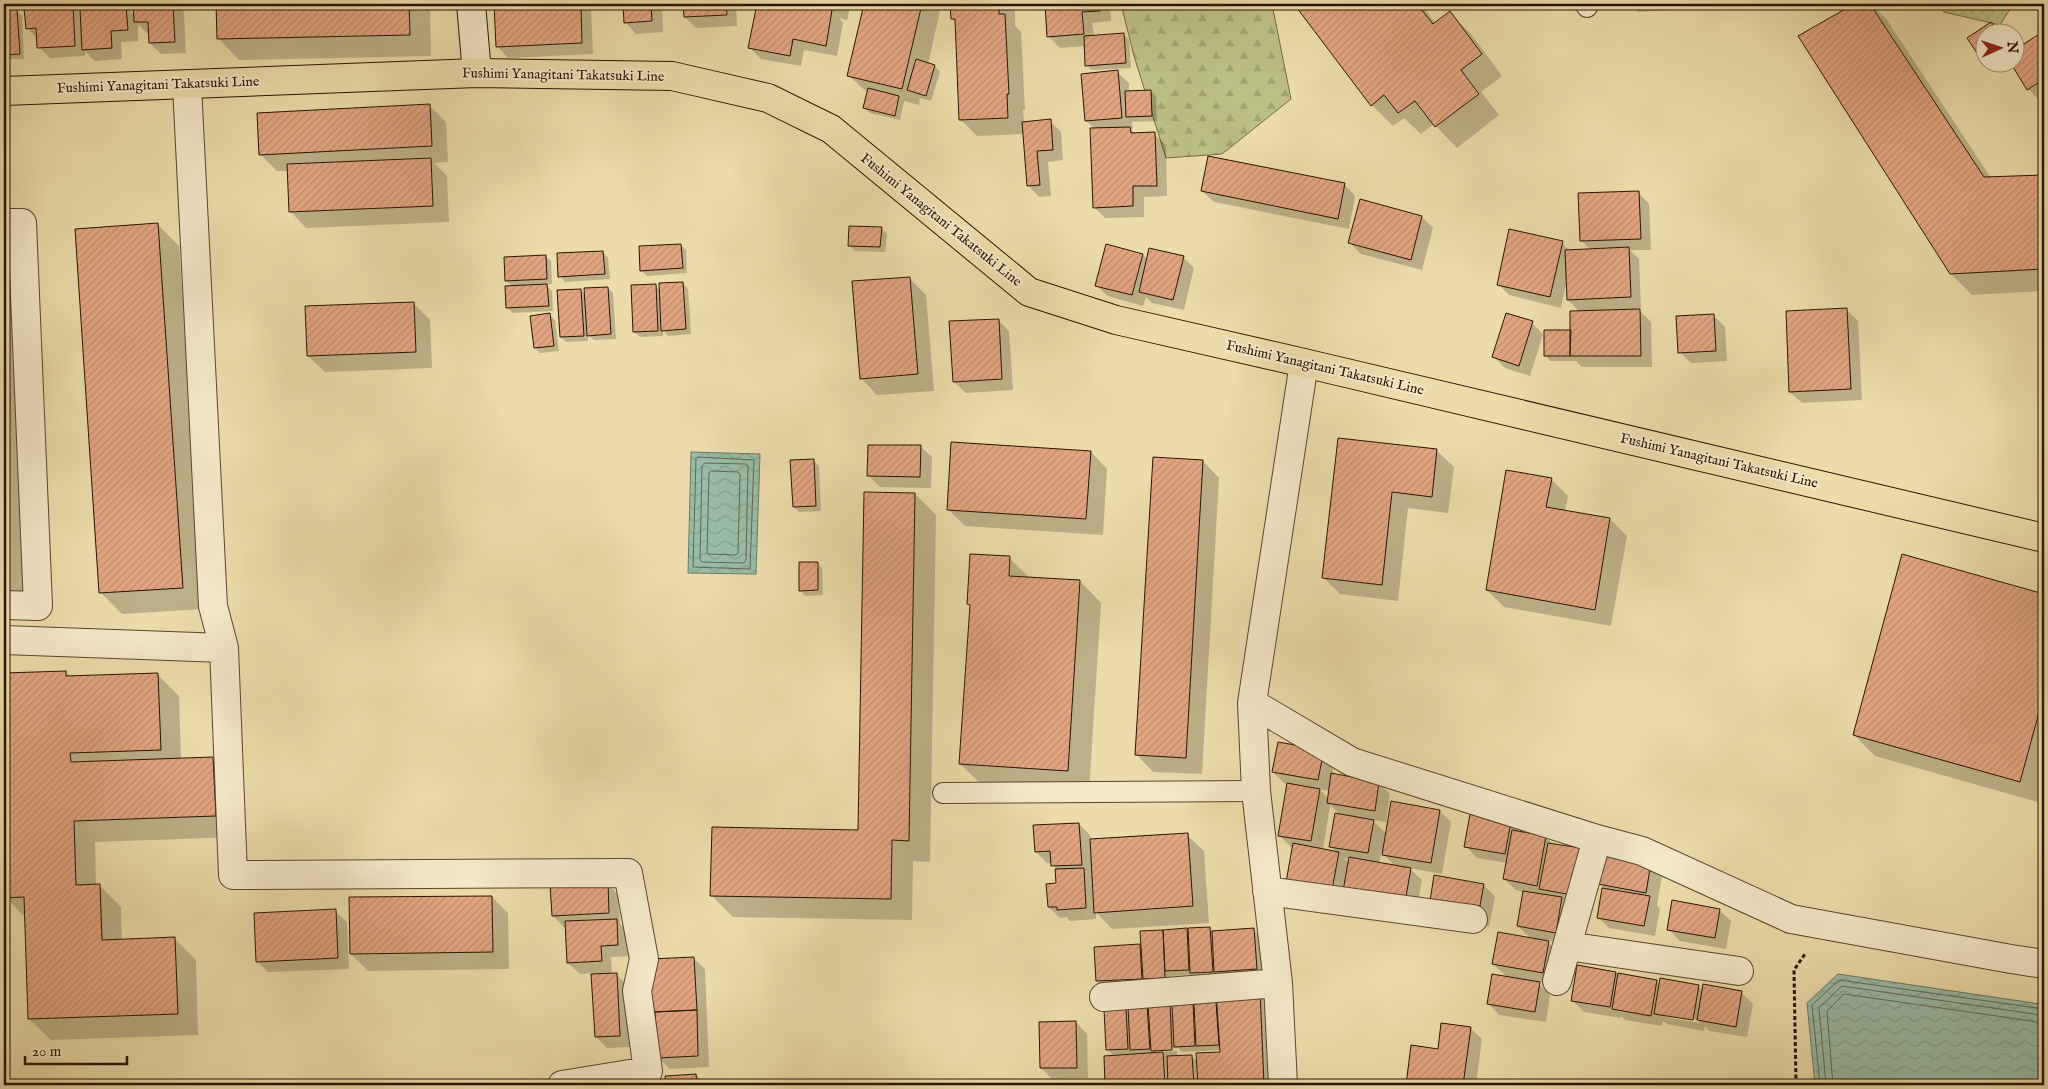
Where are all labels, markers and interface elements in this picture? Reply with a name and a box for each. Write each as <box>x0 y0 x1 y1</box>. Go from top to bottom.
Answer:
north arrow <box>1976 22 2026 72</box>
text: N <box>2003 40 2021 54</box>
street label: Fushimi Yanagitani Takatsuki Line <box>462 64 665 86</box>
street label: Fushimi Yanagitani Takatsuki Line <box>56 72 260 98</box>
street label: Fushimi Yanagitani Takatsuki Line <box>857 149 1026 291</box>
street label: Fushimi Yanagitani Takatsuki Line <box>1224 336 1426 400</box>
street label: Fushimi Yanagitani Takatsuki Line <box>1618 429 1820 493</box>
scale bar <box>25 1034 128 1066</box>
text: 20 m <box>32 1042 62 1061</box>

